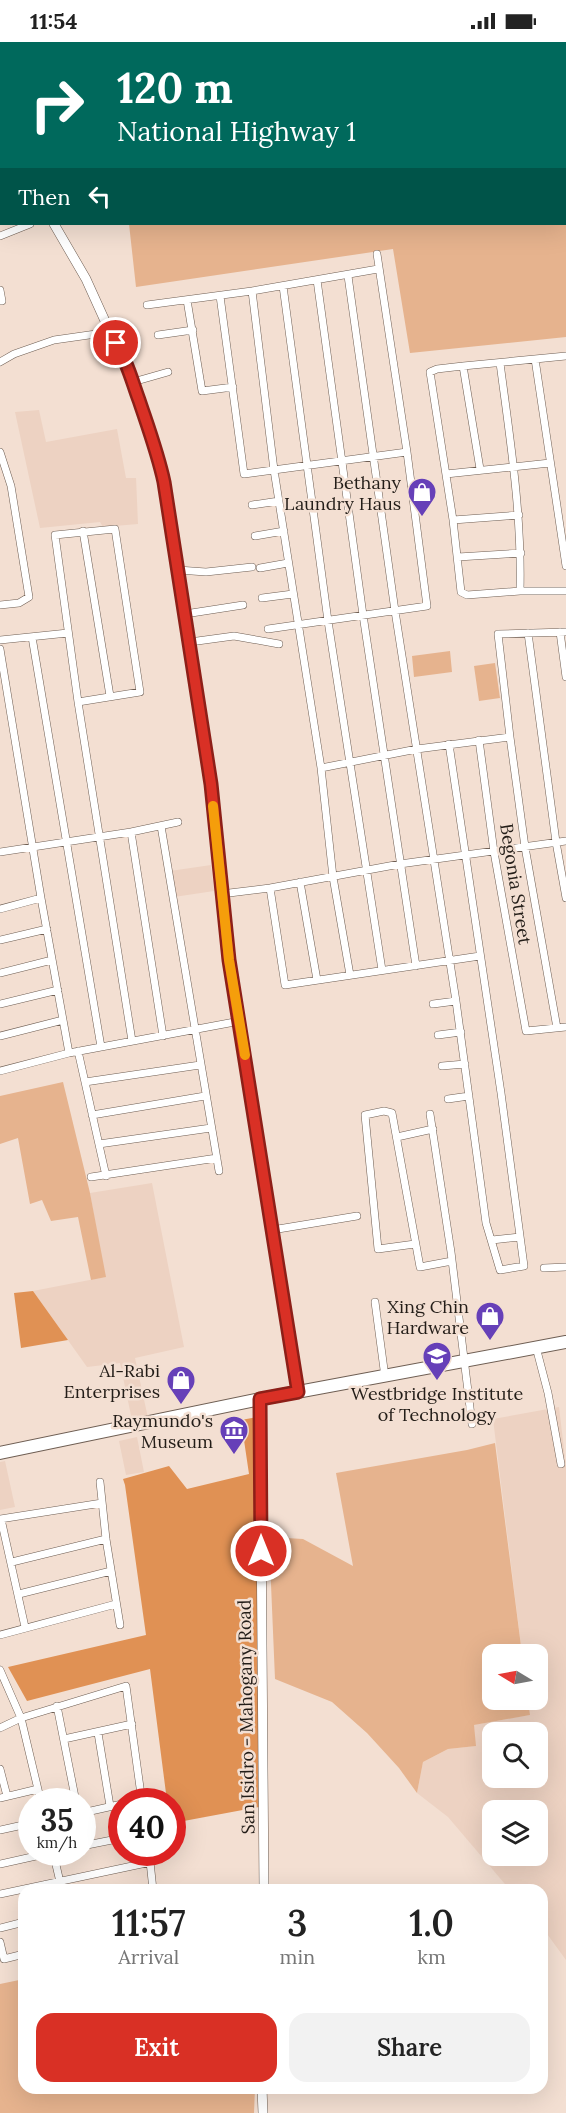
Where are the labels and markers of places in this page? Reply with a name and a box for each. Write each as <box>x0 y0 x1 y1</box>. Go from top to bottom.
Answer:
pin <box>90 317 141 368</box>
place label: Bethany Laundry Haus <box>284 471 401 515</box>
shop icon: Bethany Laundry Haus <box>406 476 438 518</box>
place label: Xing Chin Hardware <box>387 1295 469 1339</box>
shop icon: Xing Chin Hardware <box>474 1300 506 1342</box>
school or university icon: Westbridge Institute of Technology <box>421 1340 453 1382</box>
place label: Al-Rabi Enterprises <box>64 1359 160 1403</box>
shop icon: Al-Rabi Enterprises <box>165 1364 197 1406</box>
place label: Westbridge Institute of Technology <box>351 1382 524 1426</box>
place label: Raymundo's Museum <box>112 1409 213 1453</box>
museum icon: Raymundo's Museum <box>218 1414 250 1456</box>

